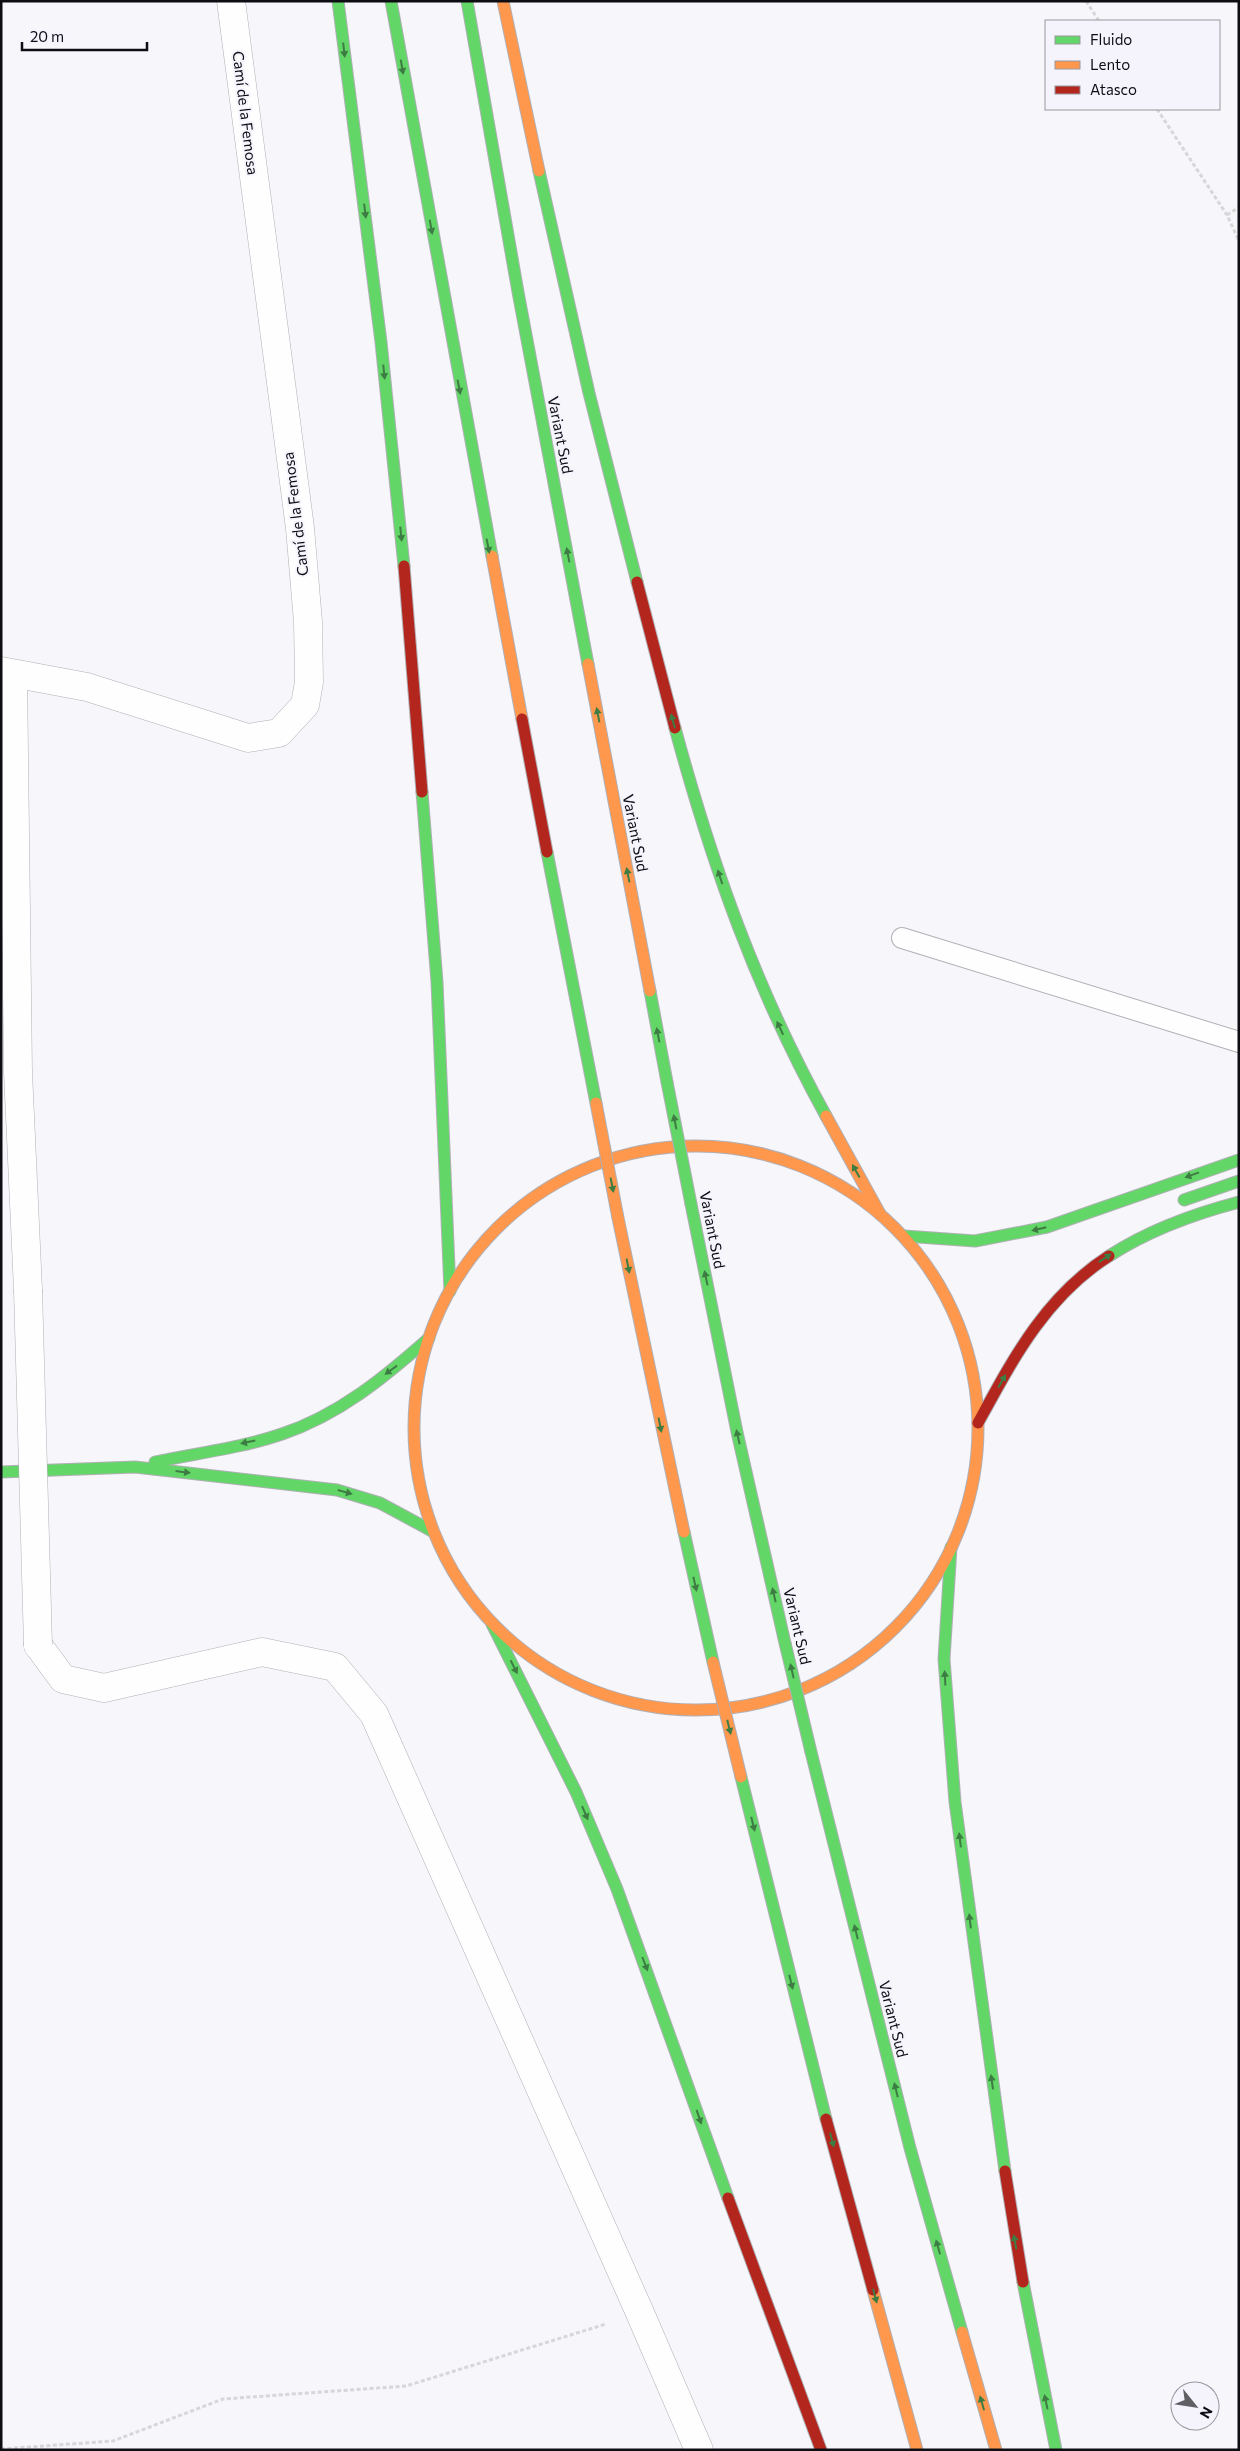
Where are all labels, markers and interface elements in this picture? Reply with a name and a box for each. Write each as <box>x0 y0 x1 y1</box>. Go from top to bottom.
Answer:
scale bar <box>22 20 148 52</box>
legend <box>1045 20 1220 110</box>
text: 20 m <box>30 27 64 45</box>
text: Fluido <box>1090 30 1132 48</box>
one-way arrow <box>340 42 348 58</box>
street label: Camí de la Femosa <box>229 50 263 176</box>
text: Lento <box>1090 55 1130 73</box>
one-way arrow <box>399 59 407 75</box>
text: Atasco <box>1090 80 1137 98</box>
one-way arrow <box>361 203 369 219</box>
one-way arrow <box>427 219 435 235</box>
one-way arrow <box>380 364 388 380</box>
one-way arrow <box>455 379 463 395</box>
street label: Variant Sud <box>545 395 577 475</box>
street label: Camí de la Femosa <box>278 451 312 577</box>
one-way arrow <box>397 526 405 542</box>
one-way arrow <box>485 539 493 555</box>
one-way arrow <box>563 547 571 563</box>
one-way arrow <box>593 707 601 723</box>
one-way arrow <box>669 713 677 728</box>
street label: Variant Sud <box>620 793 652 873</box>
one-way arrow <box>624 867 632 882</box>
one-way arrow <box>716 869 724 884</box>
one-way arrow <box>776 1020 784 1035</box>
one-way arrow <box>654 1027 662 1042</box>
one-way arrow <box>670 1113 678 1129</box>
one-way arrow <box>852 1164 861 1178</box>
one-way arrow <box>1185 1172 1200 1179</box>
one-way arrow <box>608 1177 616 1193</box>
street label: Variant Sud <box>697 1190 729 1270</box>
one-way arrow <box>1032 1225 1047 1233</box>
one-way arrow <box>1098 1253 1112 1263</box>
one-way arrow <box>624 1258 632 1273</box>
one-way arrow <box>702 1270 710 1285</box>
one-way arrow <box>385 1365 398 1375</box>
one-way arrow <box>997 1374 1006 1387</box>
one-way arrow <box>656 1418 664 1433</box>
one-way arrow <box>734 1428 742 1444</box>
one-way arrow <box>240 1438 256 1446</box>
one-way arrow <box>176 1469 192 1477</box>
one-way arrow <box>337 1488 352 1496</box>
one-way arrow <box>691 1576 699 1591</box>
street label: Variant Sud <box>780 1586 816 1666</box>
one-way arrow <box>770 1588 778 1603</box>
one-way arrow <box>510 1660 518 1674</box>
one-way arrow <box>788 1663 796 1678</box>
one-way arrow <box>940 1670 948 1686</box>
one-way arrow <box>725 1719 733 1734</box>
one-way arrow <box>581 1806 589 1821</box>
one-way arrow <box>749 1817 757 1832</box>
one-way arrow <box>956 1831 964 1847</box>
one-way arrow <box>966 1912 974 1928</box>
one-way arrow <box>852 1925 860 1940</box>
one-way arrow <box>641 1957 649 1972</box>
one-way arrow <box>788 1975 796 1990</box>
street label: Variant Sud <box>876 1978 912 2059</box>
one-way arrow <box>988 2073 996 2089</box>
one-way arrow <box>891 2082 899 2097</box>
one-way arrow <box>696 2110 703 2125</box>
one-way arrow <box>828 2132 836 2147</box>
one-way arrow <box>1011 2234 1019 2250</box>
one-way arrow <box>934 2239 942 2254</box>
one-way arrow <box>871 2289 879 2304</box>
north arrow <box>1170 2381 1220 2431</box>
one-way arrow <box>1041 2394 1049 2410</box>
one-way arrow <box>978 2395 986 2410</box>
text: N <box>1197 2404 1217 2422</box>

